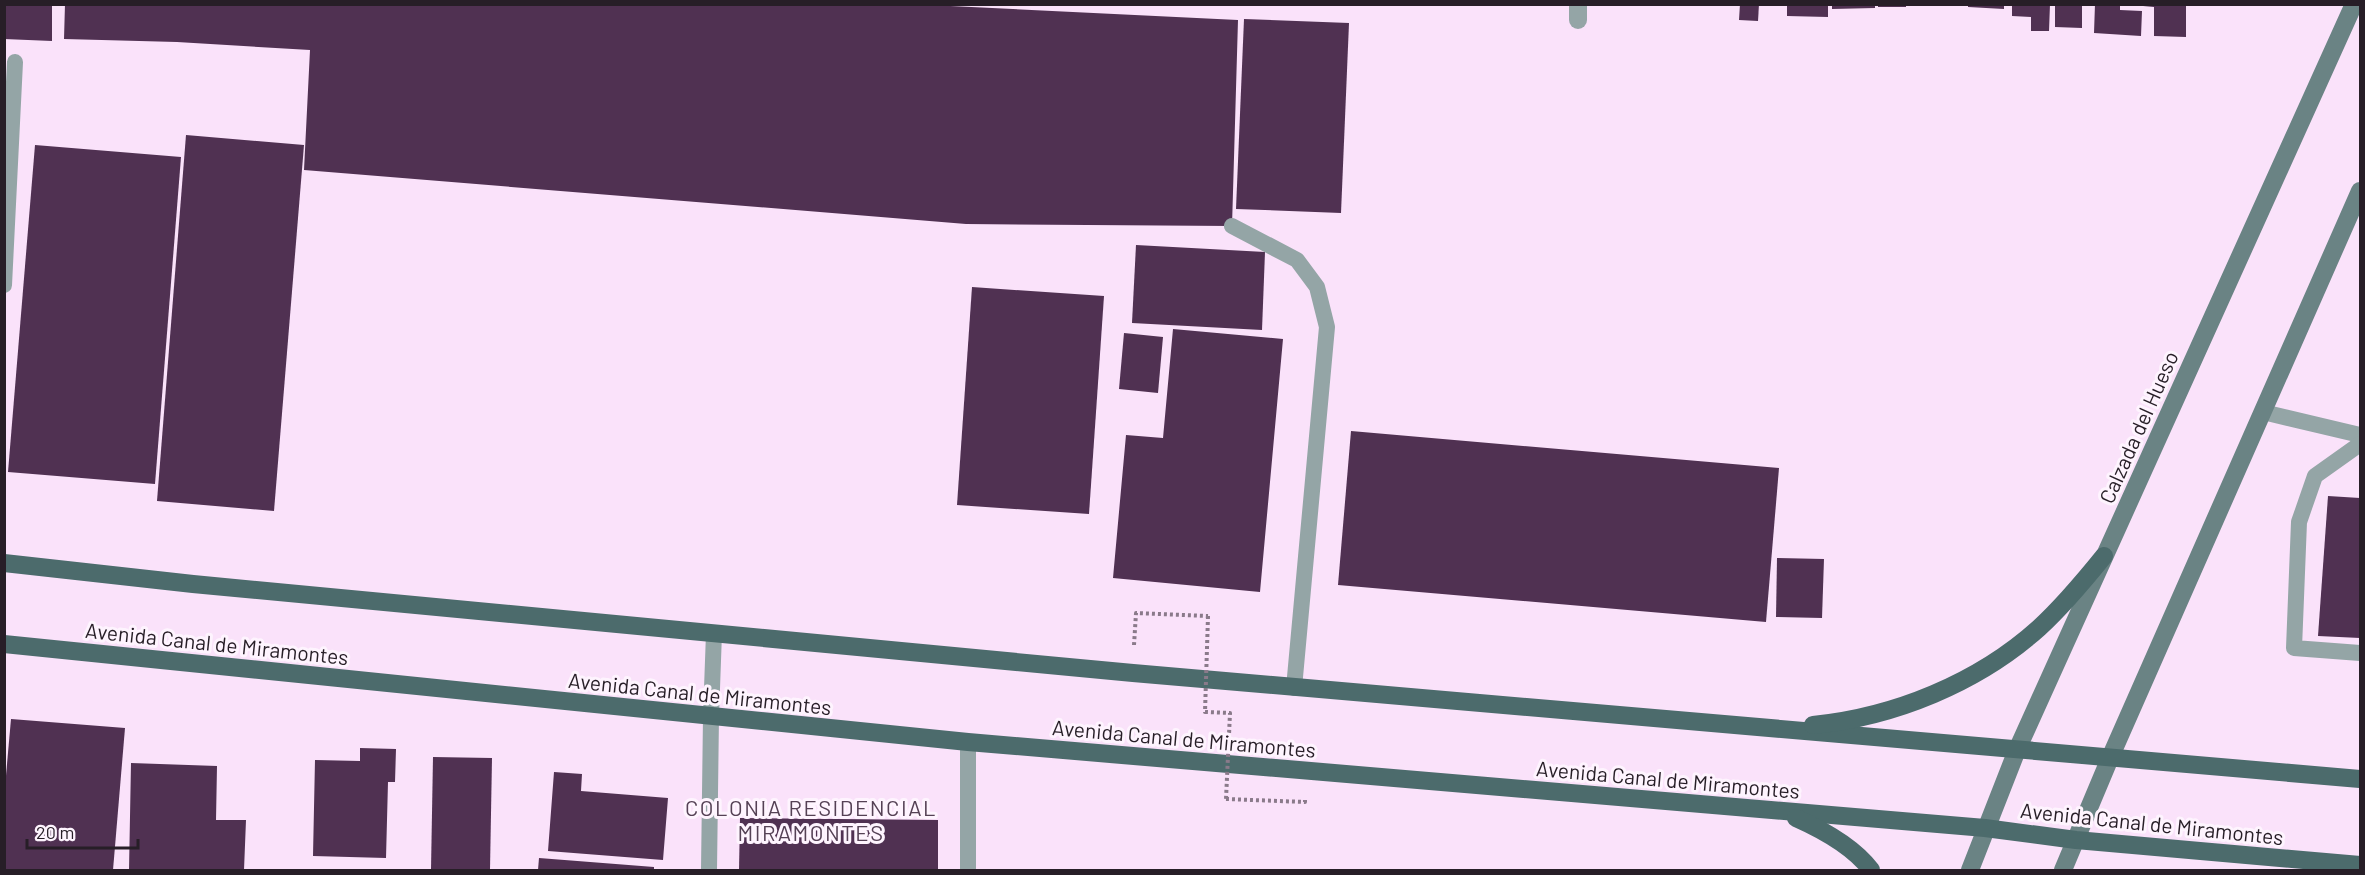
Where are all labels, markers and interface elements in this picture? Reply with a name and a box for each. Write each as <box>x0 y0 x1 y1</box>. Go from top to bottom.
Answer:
street label: Calzada del Hueso <box>2093 347 2183 507</box>
street label: Avenida Canal de Miramontes <box>84 617 350 669</box>
street label: Avenida Canal de Miramontes <box>567 667 833 719</box>
street label: Avenida Canal de Miramontes <box>1051 714 1317 762</box>
street label: Avenida Canal de Miramontes <box>1535 755 1801 803</box>
district label: COLONIA RESIDENCIAL MIRAMONTES <box>685 794 937 845</box>
street label: Avenida Canal de Miramontes <box>2019 797 2285 849</box>
scale bar <box>27 812 138 850</box>
text: 20 m <box>36 821 74 843</box>

